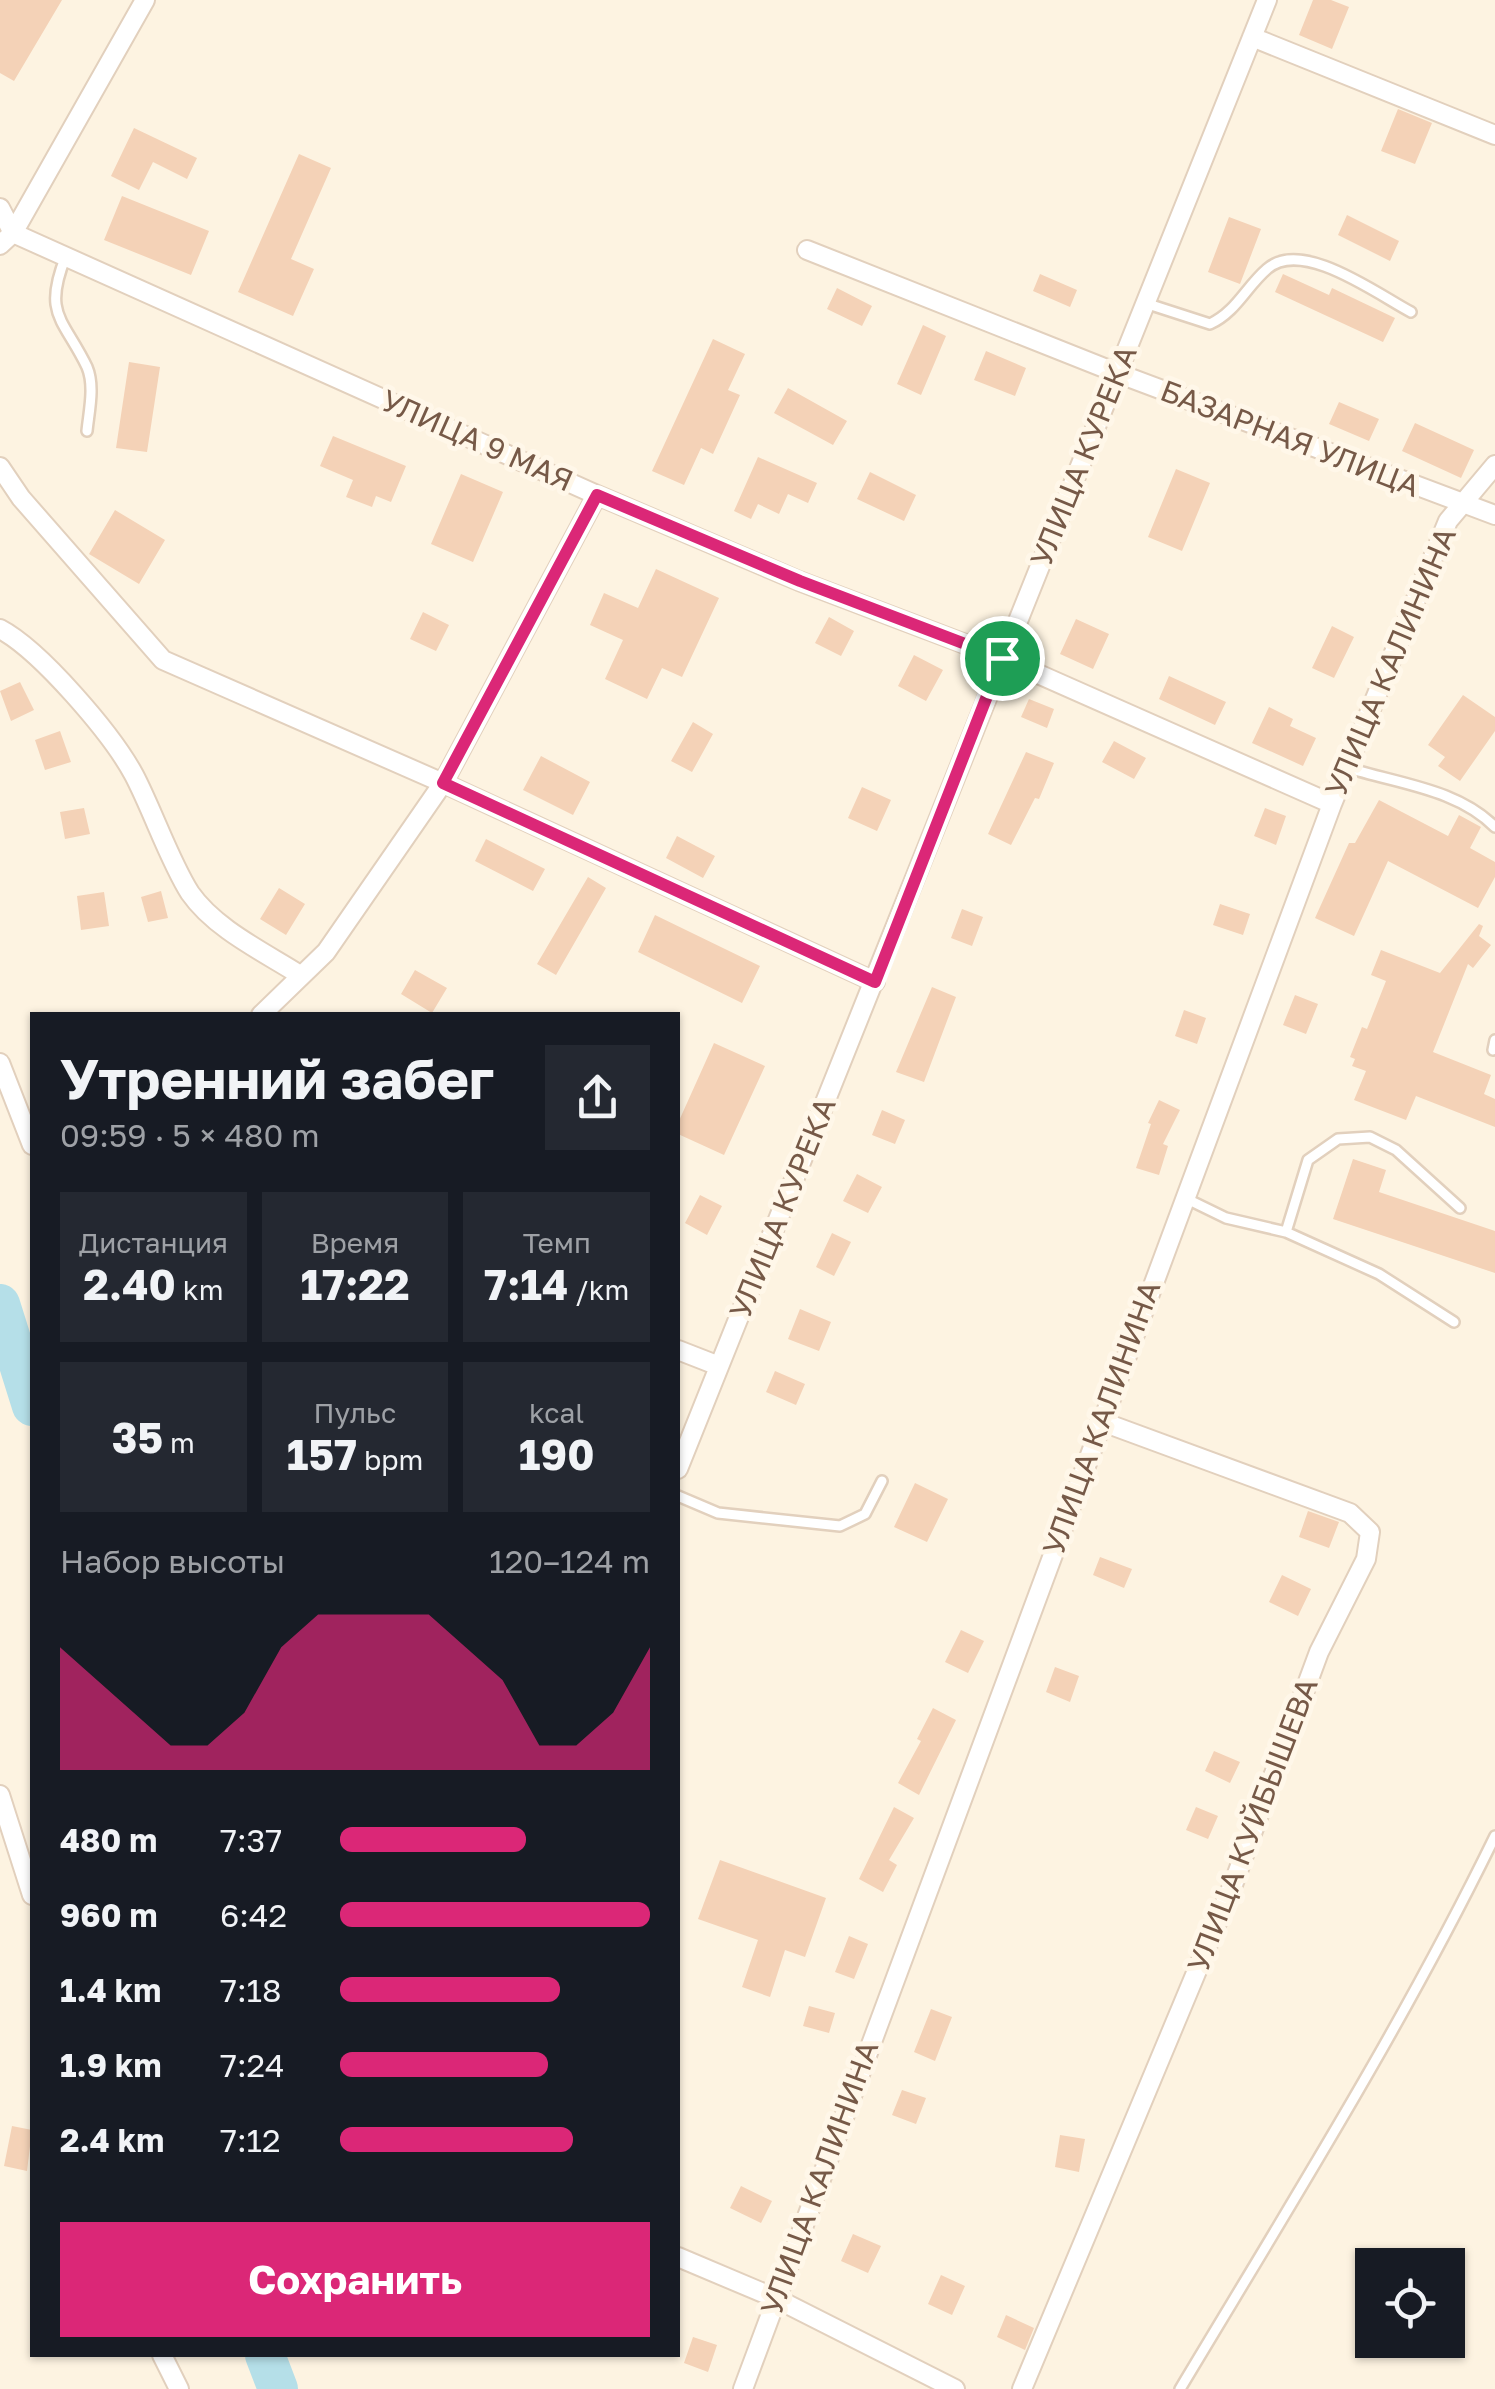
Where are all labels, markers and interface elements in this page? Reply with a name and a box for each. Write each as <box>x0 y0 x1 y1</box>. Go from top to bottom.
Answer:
street label: УЛИЦА КУРЕКА <box>1022 340 1144 571</box>
street label: БАЗАРНАЯ УЛИЦА <box>1156 372 1425 504</box>
street label: УЛИЦА 9 МАЯ <box>376 382 579 498</box>
street label: УЛИЦА КАЛИНИНА <box>1317 522 1463 802</box>
pin <box>960 616 1045 701</box>
icon: arrive <box>975 631 1030 686</box>
text: Утренний забег <box>60 1045 494 1111</box>
button: share <box>545 1045 650 1150</box>
street label: УЛИЦА КУРЕКА <box>721 1092 843 1323</box>
text: 09:59 · 5 × 480 m <box>60 1116 320 1154</box>
text: Дистанция <box>79 1226 228 1259</box>
text: Время <box>311 1226 399 1259</box>
text: Темп <box>523 1226 591 1259</box>
text: 2.40 <box>83 1259 176 1309</box>
text: 17:22 <box>300 1259 410 1309</box>
text: 7:14 <box>484 1259 568 1309</box>
text: km <box>176 1273 223 1306</box>
text: /km <box>568 1273 629 1306</box>
street label: УЛИЦА КАЛИНИНА <box>1035 1276 1167 1560</box>
text: Пульс <box>314 1396 396 1429</box>
text: kcal <box>529 1396 584 1429</box>
text: 35 <box>112 1412 163 1462</box>
text: m <box>163 1426 195 1459</box>
text: 157 <box>287 1429 357 1479</box>
text: 190 <box>519 1429 594 1479</box>
text: bpm <box>357 1443 423 1476</box>
text: Набор высоты <box>60 1542 285 1580</box>
text: 120–124 m <box>489 1542 650 1580</box>
street label: УЛИЦА КУЙБЫШЕВА <box>1179 1673 1325 1977</box>
text: 480 m <box>60 1821 157 1859</box>
text: 7:37 <box>220 1821 282 1859</box>
text: 960 m <box>60 1896 157 1934</box>
text: 6:42 <box>220 1896 287 1934</box>
text: 1.4 km <box>60 1971 161 2009</box>
text: 7:18 <box>220 1971 282 2009</box>
street label: УЛИЦА КАЛИНИНА <box>753 2036 885 2320</box>
text: 1.9 km <box>60 2046 162 2084</box>
text: 7:24 <box>220 2046 285 2084</box>
text: 2.4 km <box>60 2121 164 2159</box>
text: 7:12 <box>220 2121 281 2159</box>
button: Сохранить <box>60 2222 650 2337</box>
map controls <box>1355 2248 1465 2358</box>
button: locate <box>1355 2248 1465 2358</box>

